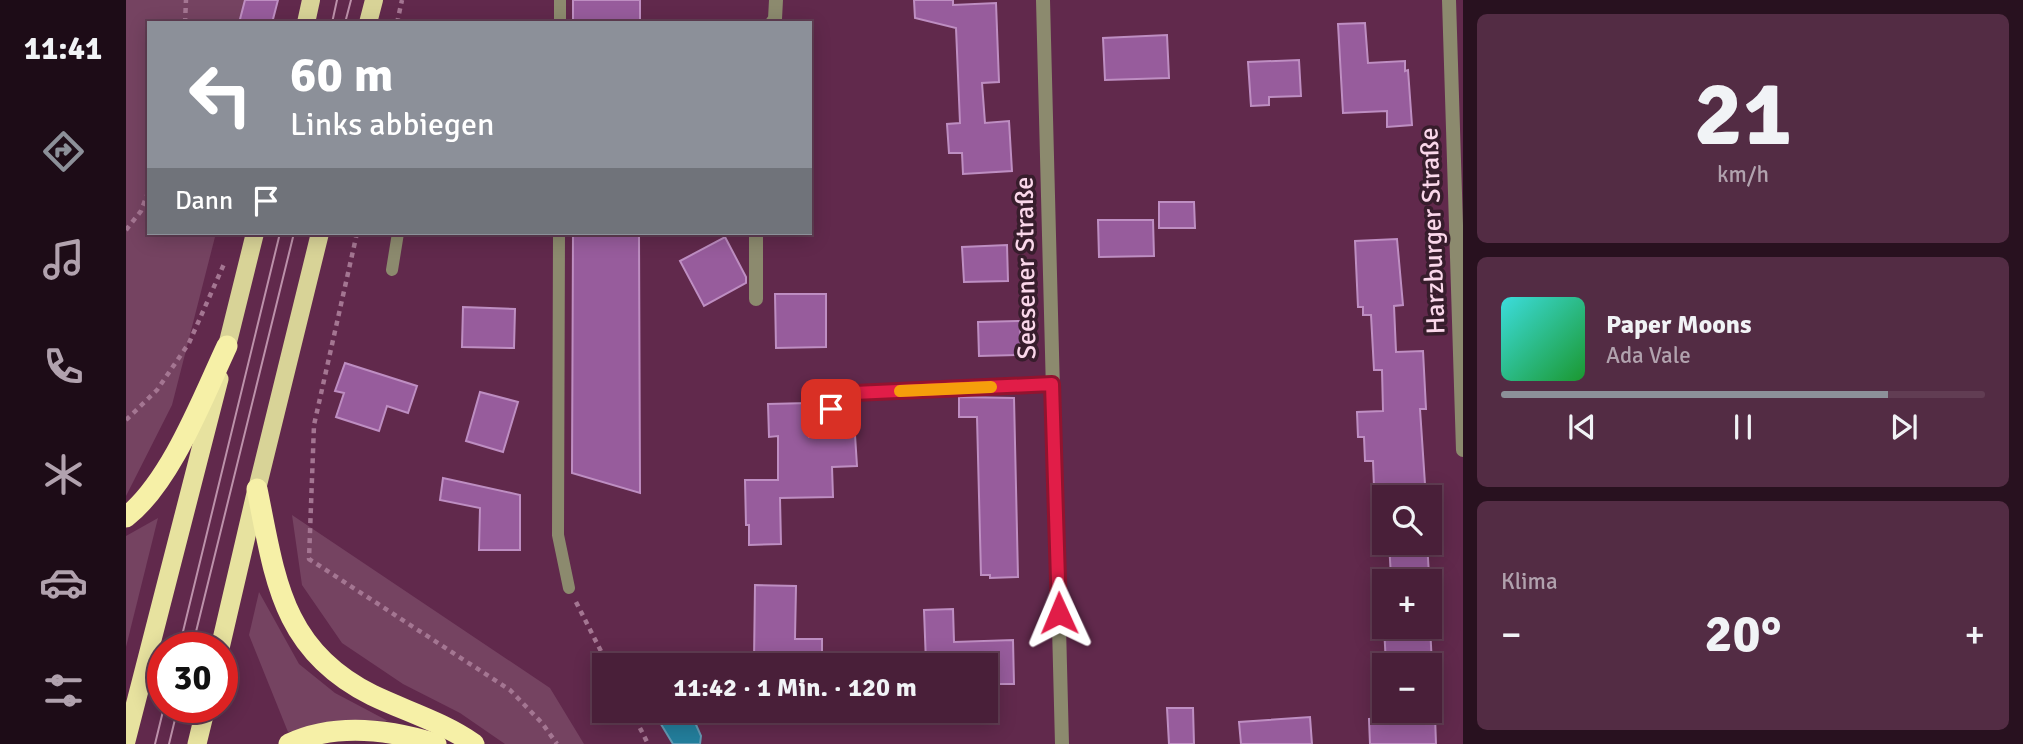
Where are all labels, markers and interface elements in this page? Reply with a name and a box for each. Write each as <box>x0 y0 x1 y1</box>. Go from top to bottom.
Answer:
text: 11:41 <box>24 29 102 68</box>
text: 60 m <box>290 45 393 105</box>
icon: left <box>175 49 266 140</box>
text: 21 <box>1694 58 1792 171</box>
text: Links abbiegen <box>290 105 494 144</box>
icon: directions <box>39 127 88 176</box>
street label: Harzburger Straße <box>1413 127 1453 335</box>
text: km/h <box>1717 160 1769 189</box>
street label: Seesener Straße <box>1008 176 1044 360</box>
icon: arrive <box>247 182 285 220</box>
text: Dann <box>175 185 233 217</box>
icon: music <box>39 235 88 284</box>
text: Paper Moons <box>1606 309 1752 341</box>
text: Ada Vale <box>1606 341 1691 370</box>
icon: phone <box>39 342 88 391</box>
pin <box>801 379 861 439</box>
icon: arrive <box>812 390 850 428</box>
icon: previous <box>1563 408 1601 446</box>
icon: pause <box>1724 408 1762 446</box>
icon: next <box>1885 408 1923 446</box>
icon: climate <box>39 450 88 499</box>
map controls <box>1372 485 1442 723</box>
button: search <box>1372 485 1442 555</box>
icon: car <box>39 558 88 607</box>
text: Klima <box>1501 567 1558 596</box>
button: + <box>1372 569 1442 639</box>
position arrow <box>1022 576 1096 650</box>
text: 20° <box>1705 602 1781 666</box>
text: − <box>1501 611 1522 658</box>
text: + <box>1964 611 1985 658</box>
speed limit sign: 30 <box>147 632 238 723</box>
button: − <box>1372 653 1442 723</box>
icon: filters <box>39 666 88 715</box>
text: 11:42 · 1 Min. · 120 m <box>673 672 917 704</box>

